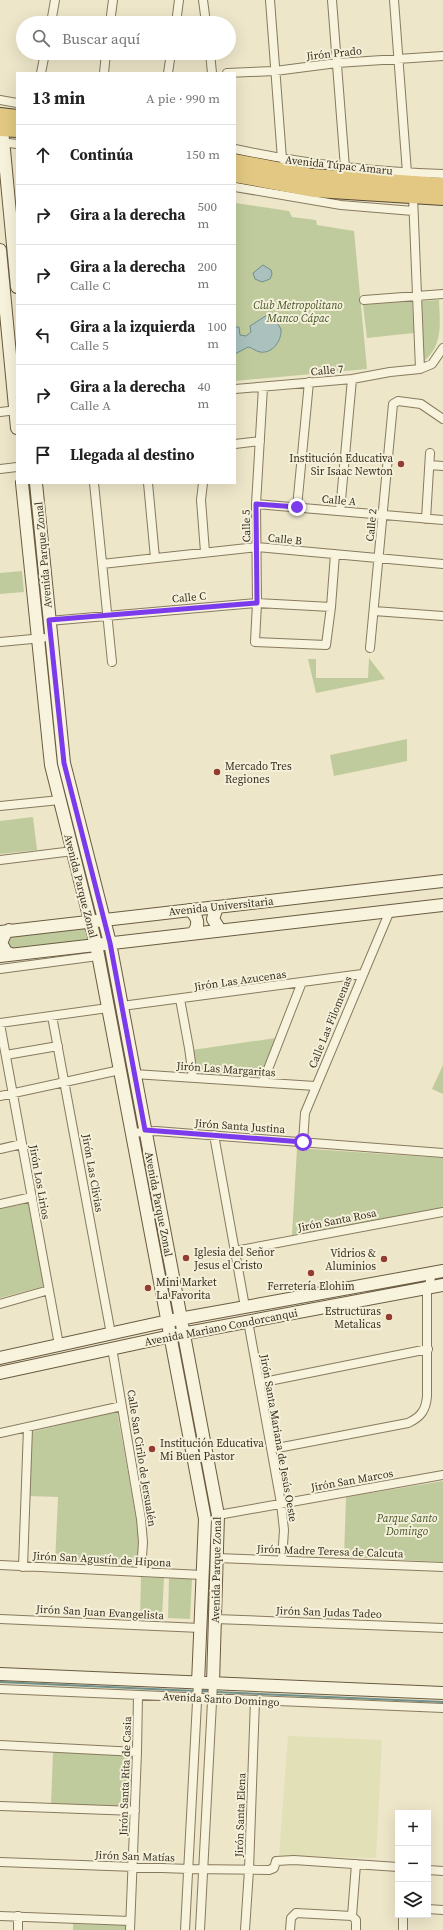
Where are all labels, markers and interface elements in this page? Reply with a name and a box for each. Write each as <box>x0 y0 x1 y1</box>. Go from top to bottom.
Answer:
search box <box>16 16 236 60</box>
icon: search <box>30 27 52 49</box>
text: Buscar aquí <box>62 28 140 49</box>
street label: Jirón Prado <box>304 43 363 64</box>
text: 13 min <box>32 86 85 110</box>
text: A pie · 990 m <box>146 90 220 107</box>
icon: ahead <box>32 144 54 166</box>
text: Continúa <box>70 144 133 165</box>
text: 150 m <box>186 146 220 163</box>
street label: Avenida Túpac Amaru <box>284 152 394 179</box>
text: 500 m <box>197 198 217 232</box>
icon: right <box>32 204 54 226</box>
text: Gira a la derecha <box>70 204 185 225</box>
text: Gira a la derecha <box>70 256 185 277</box>
text: 200 m <box>197 258 217 292</box>
icon: right <box>32 264 54 286</box>
text: Calle C <box>70 277 110 294</box>
park label: Club Metropolitano Manco Cápac <box>253 298 343 326</box>
text: Gira a la izquierda <box>70 316 195 337</box>
text: 100 m <box>207 318 227 352</box>
icon: left <box>32 324 54 346</box>
text: Calle 5 <box>70 337 109 354</box>
street label: Calle 7 <box>310 362 345 379</box>
text: Gira a la derecha <box>70 376 185 397</box>
text: 40 m <box>197 378 210 412</box>
icon: right <box>32 384 54 406</box>
text: Calle A <box>70 397 111 414</box>
icon: arrive <box>32 444 54 466</box>
text: Llegada al destino <box>70 444 195 465</box>
place label: Institución Educativa Sir Isaac Newton <box>289 451 393 479</box>
marker: Institución Educativa Sir Isaac Newton <box>396 459 406 469</box>
street label: Calle A <box>321 492 358 510</box>
route end <box>288 498 306 516</box>
street label: Avenida Parque Zonal <box>31 501 56 609</box>
street label: Calle 2 <box>363 508 380 542</box>
street label: Calle 5 <box>239 509 254 543</box>
street label: Calle B <box>267 530 303 549</box>
street label: Calle C <box>171 589 207 606</box>
place label: Mercado Tres Regiones <box>225 759 292 787</box>
marker: Mercado Tres Regiones <box>212 767 222 777</box>
street label: Avenida Parque Zonal <box>60 833 101 940</box>
street label: Avenida Universitaria <box>168 893 275 919</box>
street label: Jirón Las Azucenas <box>192 967 287 995</box>
street label: Calle Las Filomenas <box>305 974 356 1071</box>
street label: Jirón Las Margaritas <box>175 1058 276 1080</box>
street label: Jirón Santa Justina <box>193 1116 286 1137</box>
street label: Jirón Las Clivias <box>78 1132 107 1214</box>
route start <box>294 1133 312 1151</box>
street label: Jirón Los Lirios <box>25 1143 53 1221</box>
street label: Avenida Parque Zonal <box>141 1150 176 1258</box>
street label: Jirón Santa Rosa <box>295 1205 378 1236</box>
place label: Iglesia del Señor Jesus el Cristo <box>193 1245 275 1273</box>
place label: Vidrios & Aluminios <box>325 1246 376 1274</box>
marker: Iglesia del Señor Jesus el Cristo <box>181 1253 191 1263</box>
marker: Vidrios & Aluminios <box>379 1254 389 1264</box>
marker: Ferretería Elohim <box>306 1268 316 1278</box>
place label: Mini Market La Favorita <box>156 1275 217 1303</box>
place label: Ferretería Elohim <box>267 1279 355 1294</box>
marker: Mini Market La Favorita <box>143 1283 153 1293</box>
place label: Estructuras Metalicas <box>325 1304 381 1332</box>
street label: Avenida Mariano Condorcanqui <box>143 1305 299 1350</box>
marker: Estructuras Metalicas <box>384 1312 394 1322</box>
street label: Jirón Santa Mariana de Jesús Oeste <box>256 1352 301 1523</box>
street label: Calle San Cirilo de Jersualén <box>123 1389 160 1528</box>
place label: Institución Educativa Mi Buen Pastor <box>160 1436 264 1464</box>
marker: Institución Educativa Mi Buen Pastor <box>147 1444 157 1454</box>
street label: Jirón San Marcos <box>309 1466 395 1495</box>
park label: Parque Santo Domingo <box>376 1511 438 1539</box>
street label: Avenida Parque Zonal <box>208 1517 225 1623</box>
street label: Jirón Madre Teresa de Calcuta <box>255 1541 404 1562</box>
street label: Jirón San Agustín de Hipona <box>31 1548 172 1571</box>
street label: Jirón San Juan Evangelista <box>35 1602 165 1623</box>
street label: Jirón San Judas Tadeo <box>275 1603 382 1622</box>
street label: Avenida Santo Domingo <box>162 1689 280 1710</box>
street label: Jirón Santa Rita de Casia <box>116 1716 135 1837</box>
street label: Jirón Santa Elena <box>231 1772 249 1858</box>
map controls <box>395 1810 431 1918</box>
button: + <box>395 1810 431 1846</box>
button: − <box>395 1846 431 1882</box>
street label: Jirón San Matías <box>94 1848 175 1865</box>
button: layers <box>395 1882 431 1918</box>

